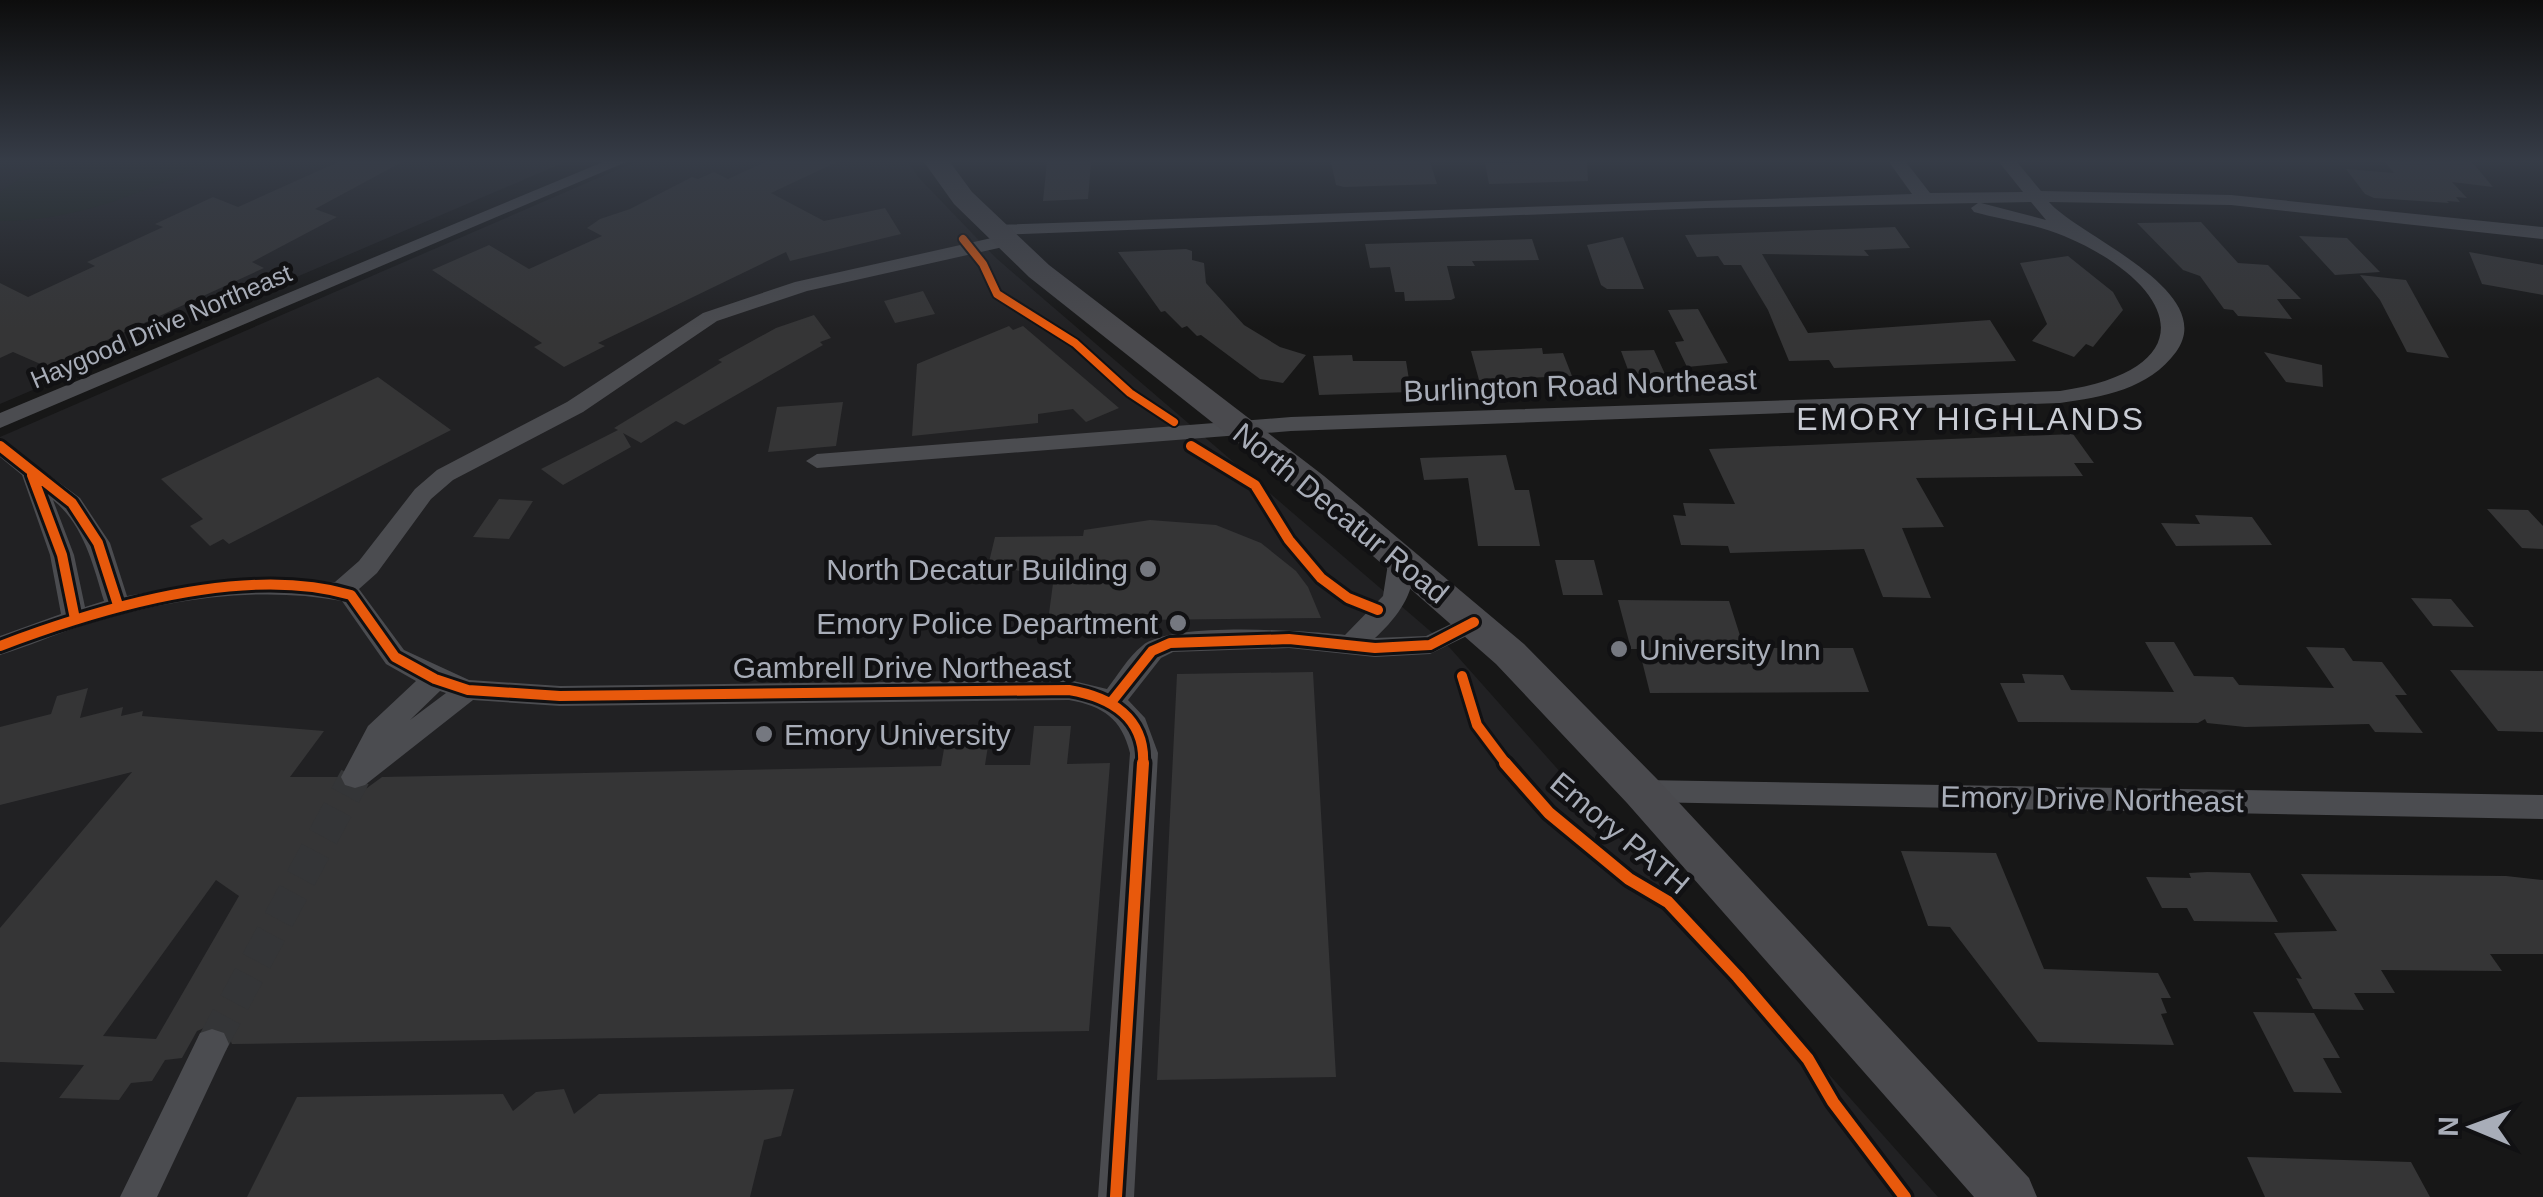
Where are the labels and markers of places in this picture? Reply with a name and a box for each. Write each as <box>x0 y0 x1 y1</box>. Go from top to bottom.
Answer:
place label: North Decatur Building <box>826 553 1128 586</box>
marker: North Decatur Building <box>1137 558 1159 580</box>
place label: Emory Police Department <box>816 607 1159 640</box>
marker: Emory Police Department <box>1167 612 1189 634</box>
place label: University Inn <box>1639 633 1821 666</box>
marker: University Inn <box>1608 638 1630 660</box>
place label: Emory University <box>784 718 1011 751</box>
marker: Emory University <box>753 723 775 745</box>

